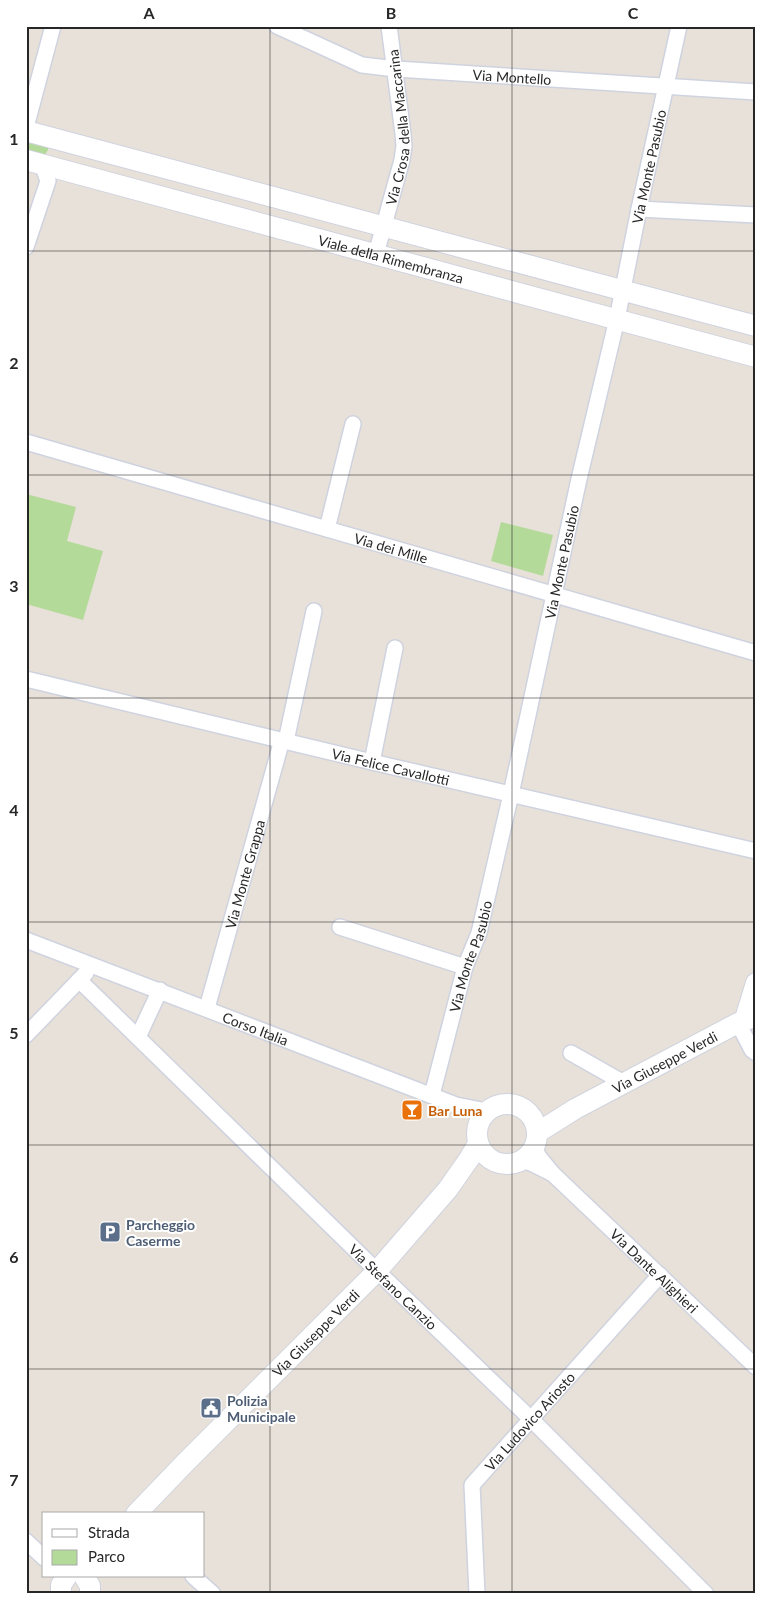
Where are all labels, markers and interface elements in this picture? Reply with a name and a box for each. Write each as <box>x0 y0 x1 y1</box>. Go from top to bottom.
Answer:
text: A <box>142 3 155 22</box>
text: B <box>386 3 396 22</box>
text: C <box>628 3 639 22</box>
street label: Via Crosa della Maccarina <box>381 48 413 207</box>
street label: Via Montello <box>472 65 552 87</box>
street label: Via Monte Pasubio <box>628 108 669 225</box>
text: 1 <box>9 129 19 148</box>
street label: Viale della Rimembranza <box>316 231 466 286</box>
text: 2 <box>9 353 19 372</box>
street label: Via Monte Pasubio <box>541 503 582 620</box>
street label: Via dei Mille <box>352 529 430 566</box>
text: 3 <box>9 576 19 595</box>
street label: Via Felice Cavallotti <box>330 744 451 788</box>
text: 4 <box>9 800 19 819</box>
street label: Via Monte Grappa <box>221 818 268 931</box>
street label: Via Monte Pasubio <box>445 899 495 1014</box>
street label: Corso Italia <box>220 1008 291 1048</box>
text: 5 <box>9 1023 19 1042</box>
street label: Via Giuseppe Verdi <box>609 1027 720 1097</box>
bar icon: Bar Luna <box>400 1098 424 1122</box>
place label: Bar Luna <box>428 1102 482 1119</box>
place label: Parcheggio Caserme <box>126 1216 195 1249</box>
parking icon: Parcheggio Caserme <box>98 1220 122 1244</box>
street label: Via Dante Alighieri <box>607 1225 702 1316</box>
street label: Via Stefano Canzio <box>346 1240 441 1333</box>
text: 6 <box>9 1247 19 1266</box>
street label: Via Giuseppe Verdi <box>268 1286 362 1380</box>
street label: Via Ludovico Ariosto <box>481 1368 578 1474</box>
place label: Polizia Municipale <box>227 1392 296 1425</box>
public building icon: Polizia Municipale <box>199 1396 223 1420</box>
text: 7 <box>9 1470 19 1489</box>
legend <box>42 1512 205 1578</box>
text: Strada <box>88 1523 130 1541</box>
text: Parco <box>88 1547 125 1565</box>

